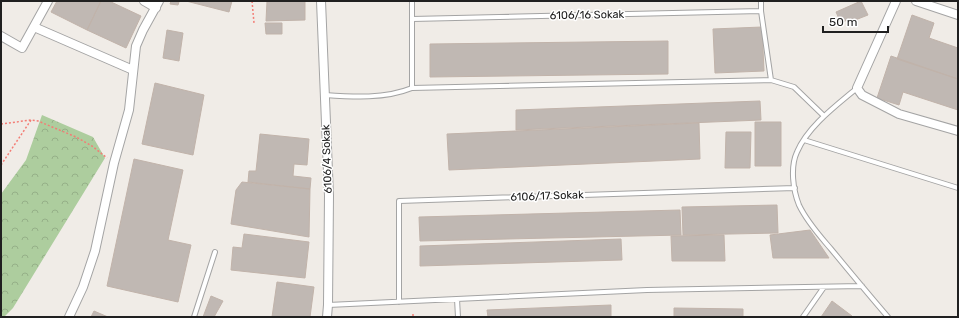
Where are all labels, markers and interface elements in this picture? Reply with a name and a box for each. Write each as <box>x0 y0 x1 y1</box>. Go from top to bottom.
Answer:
street label: 6106/16 Sokak <box>550 8 625 22</box>
scale bar <box>823 8 888 34</box>
text: 50 m <box>829 15 857 29</box>
street label: 6106/4 Sokak <box>319 124 335 194</box>
street label: 6106/17 Sokak <box>510 188 584 204</box>

